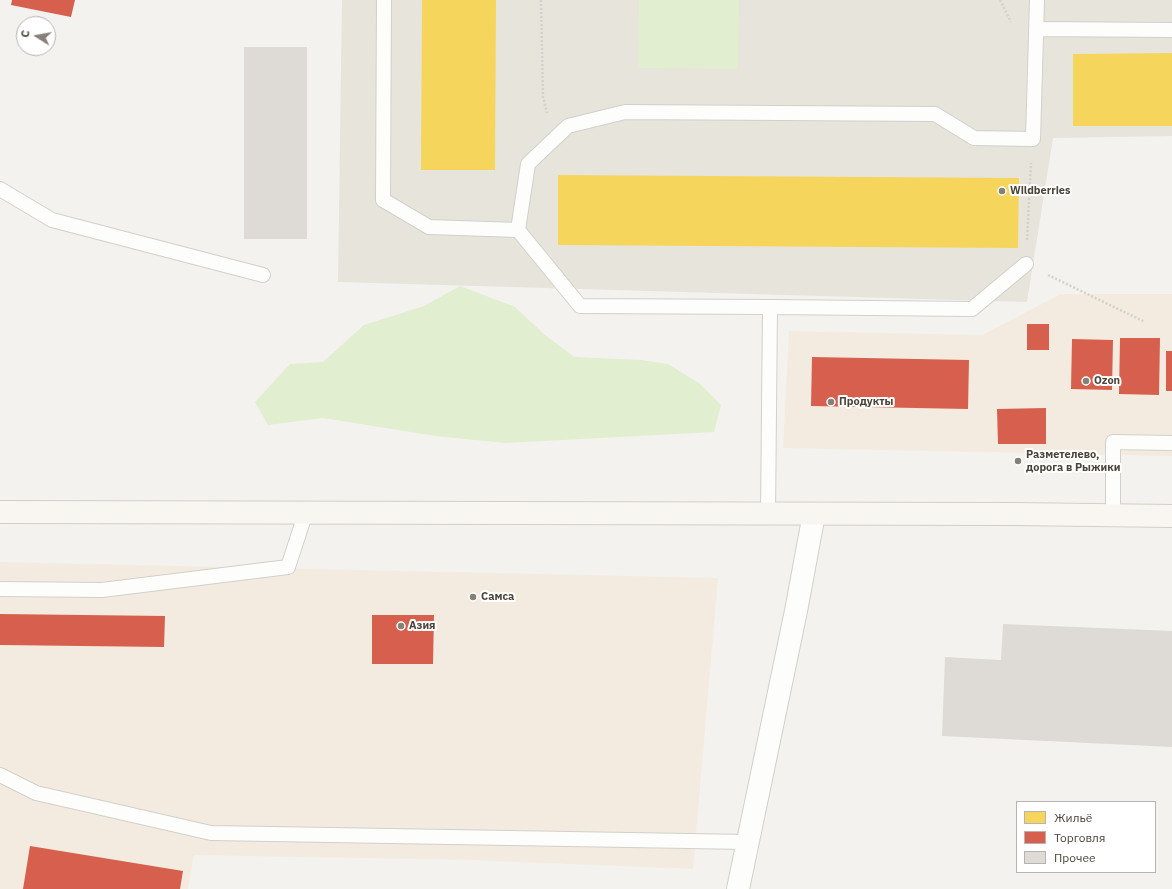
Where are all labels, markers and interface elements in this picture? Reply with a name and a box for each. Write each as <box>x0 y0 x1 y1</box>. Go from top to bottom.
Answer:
north arrow <box>16 16 56 56</box>
text: С <box>18 29 33 39</box>
place label: Wildberries <box>1010 184 1070 198</box>
marker: Wildberries <box>997 186 1007 196</box>
place label: Ozon <box>1094 374 1120 388</box>
marker: Ozon <box>1081 376 1091 386</box>
place label: Продукты <box>839 395 893 409</box>
marker: Продукты <box>826 397 836 407</box>
place label: Разметелево, дорога в Рыжики <box>1026 448 1121 474</box>
marker: Разметелево, дорога в Рыжики <box>1013 456 1023 466</box>
place label: Самса <box>481 590 514 604</box>
marker: Самса <box>468 592 478 602</box>
place label: Азия <box>409 619 436 633</box>
marker: Азия <box>396 621 406 631</box>
legend <box>1016 801 1156 873</box>
text: Жильё <box>1054 810 1092 825</box>
text: Торговля <box>1054 830 1105 845</box>
text: Прочее <box>1054 850 1096 865</box>

